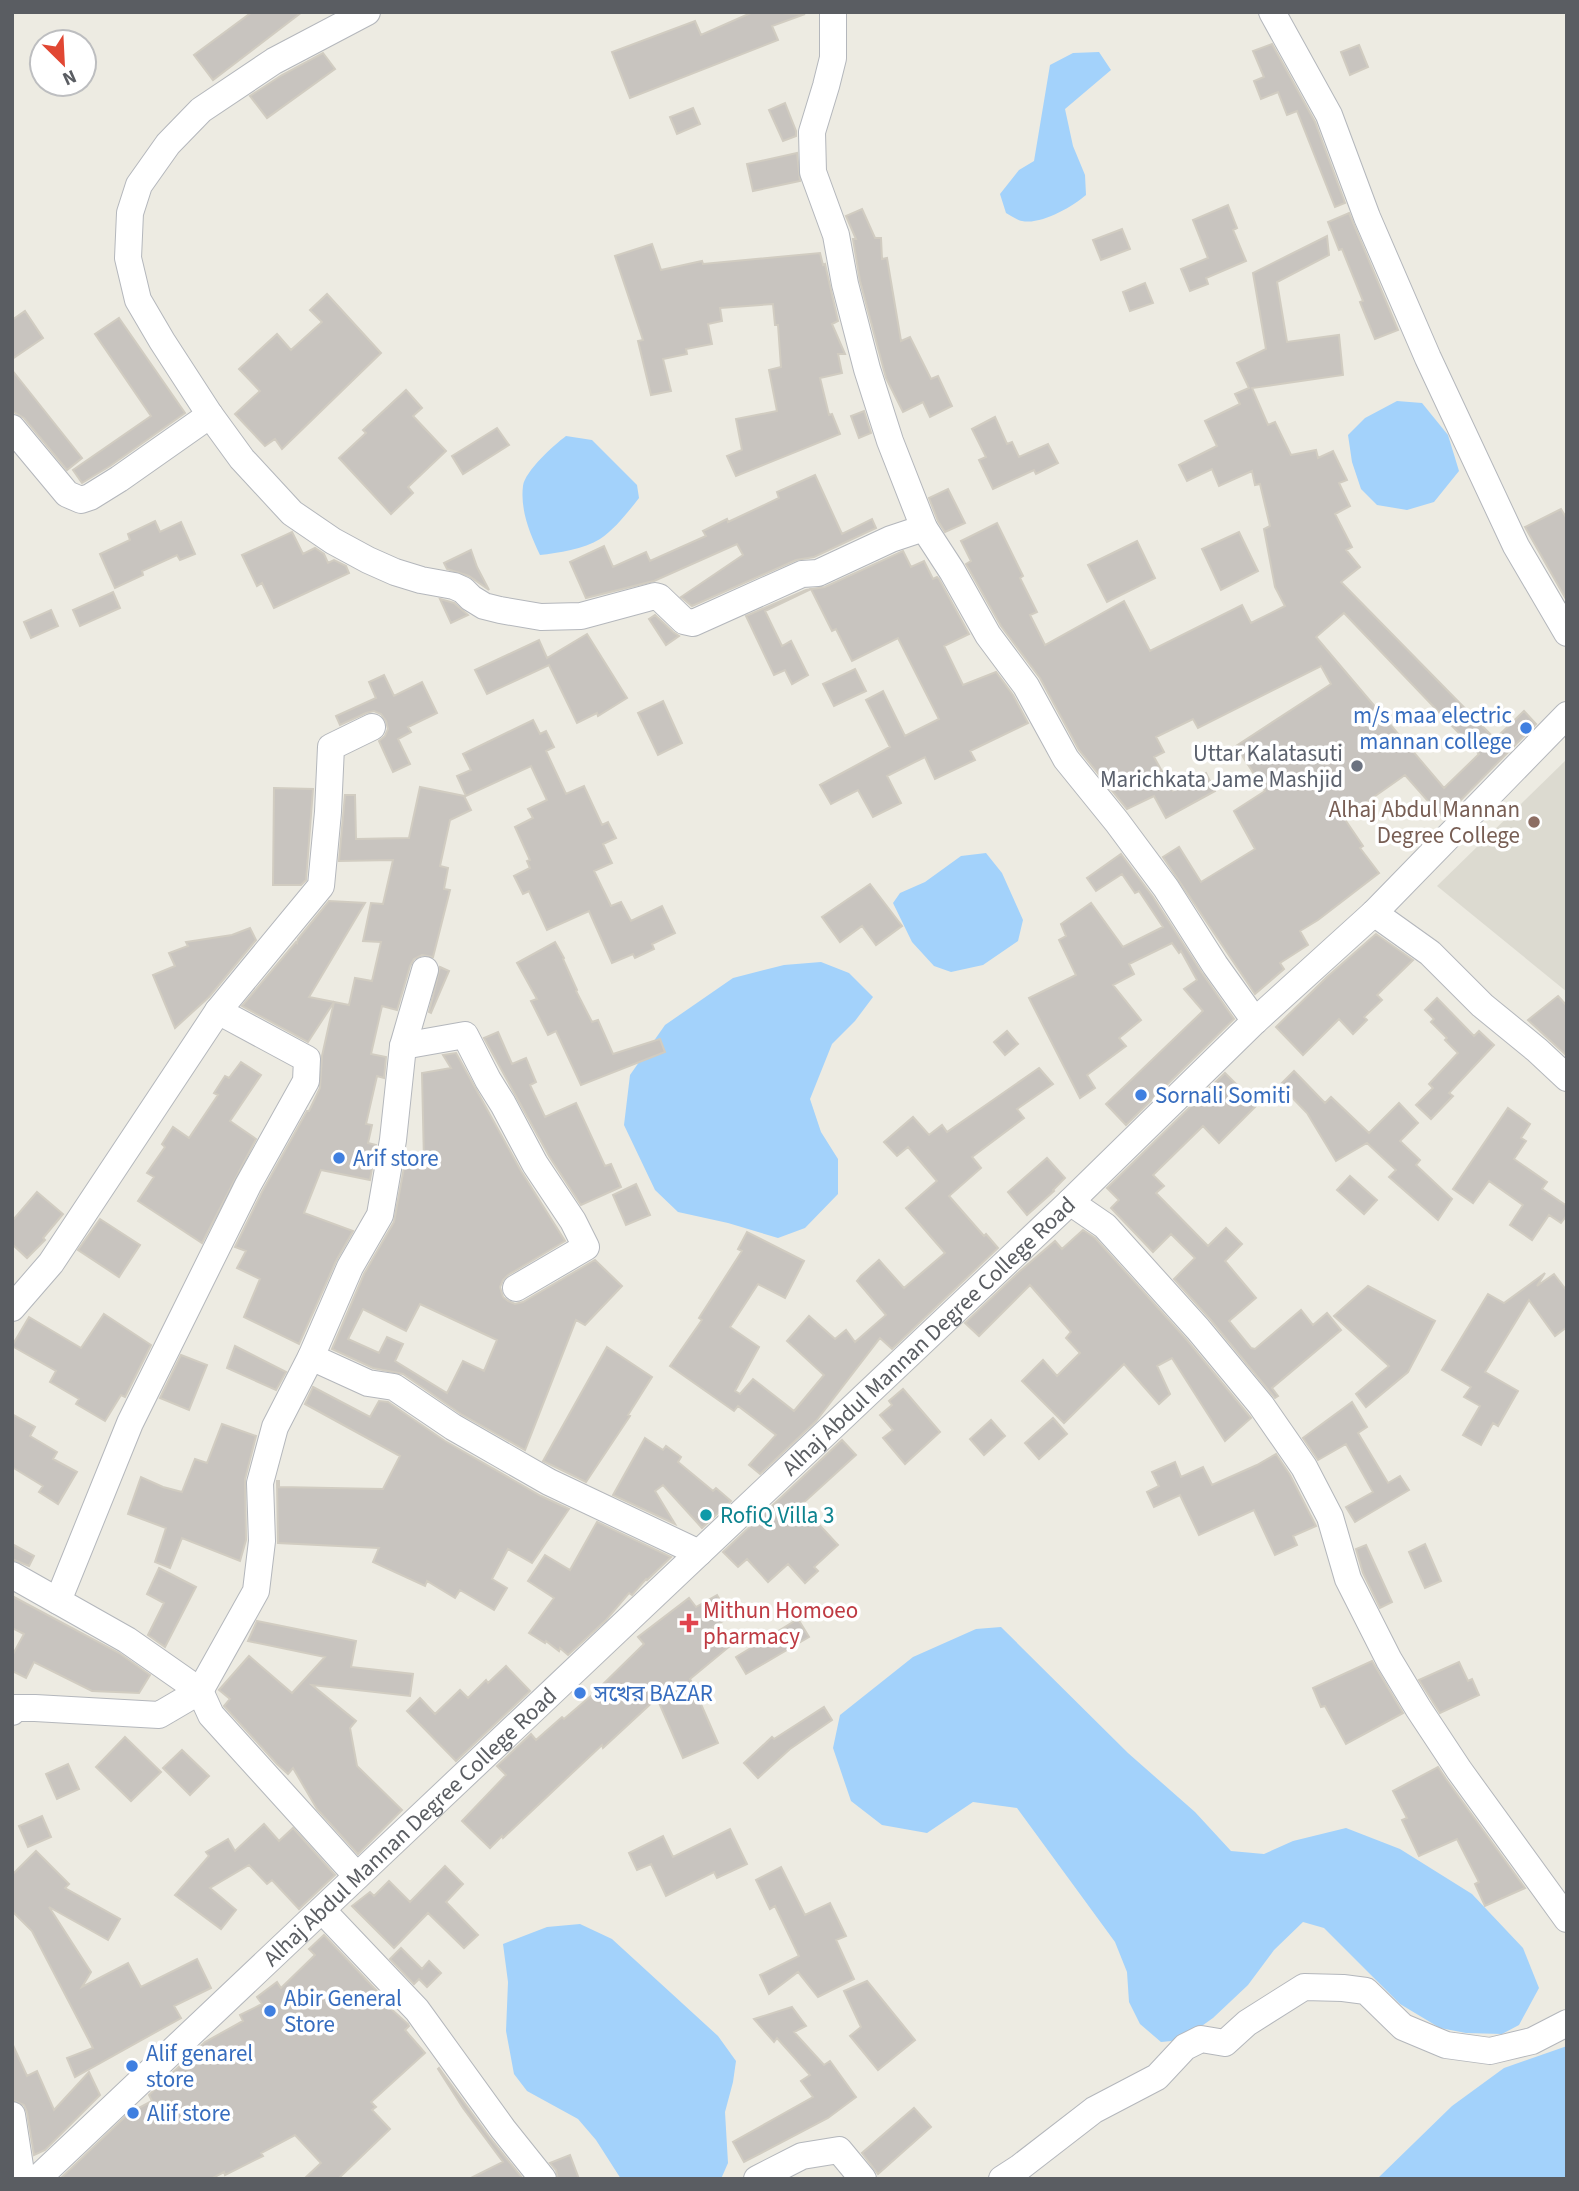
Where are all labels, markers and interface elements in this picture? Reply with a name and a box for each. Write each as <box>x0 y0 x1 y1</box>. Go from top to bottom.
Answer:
north arrow <box>28 28 98 98</box>
text: N <box>58 62 81 92</box>
place label: m/s maa electric mannan college <box>1353 699 1512 758</box>
marker: m/s maa electric mannan college <box>1518 720 1534 736</box>
place label: Uttar Kalatasuti Marichkata Jame Mashjid <box>1100 737 1343 796</box>
marker: Uttar Kalatasuti Marichkata Jame Mashjid <box>1349 758 1365 774</box>
place label: Alhaj Abdul Mannan Degree College <box>1329 793 1520 852</box>
marker: Alhaj Abdul Mannan Degree College <box>1526 814 1542 830</box>
place label: Sornali Somiti <box>1155 1079 1291 1112</box>
marker: Sornali Somiti <box>1133 1087 1149 1103</box>
place label: Arif store <box>353 1142 439 1175</box>
marker: Arif store <box>331 1150 347 1166</box>
street label: Alhaj Abdul Mannan Degree College Road <box>774 1189 1083 1483</box>
place label: RofiQ Villa 3 <box>720 1499 834 1532</box>
marker: RofiQ Villa 3 <box>698 1507 714 1523</box>
place label: Mithun Homoeo pharmacy <box>703 1594 858 1653</box>
marker: Mithun Homoeo pharmacy <box>681 1615 697 1631</box>
place label: সখের BAZAR <box>593 1677 713 1710</box>
street label: Alhaj Abdul Mannan Degree College Road <box>255 1679 564 1974</box>
marker: সখের BAZAR <box>572 1685 588 1701</box>
place label: Abir General Store <box>284 1982 402 2041</box>
marker: Abir General Store <box>262 2003 278 2019</box>
place label: Alif genarel store <box>146 2037 253 2096</box>
marker: Alif genarel store <box>124 2058 140 2074</box>
place label: Alif store <box>147 2097 231 2130</box>
marker: Alif store <box>125 2105 141 2121</box>

